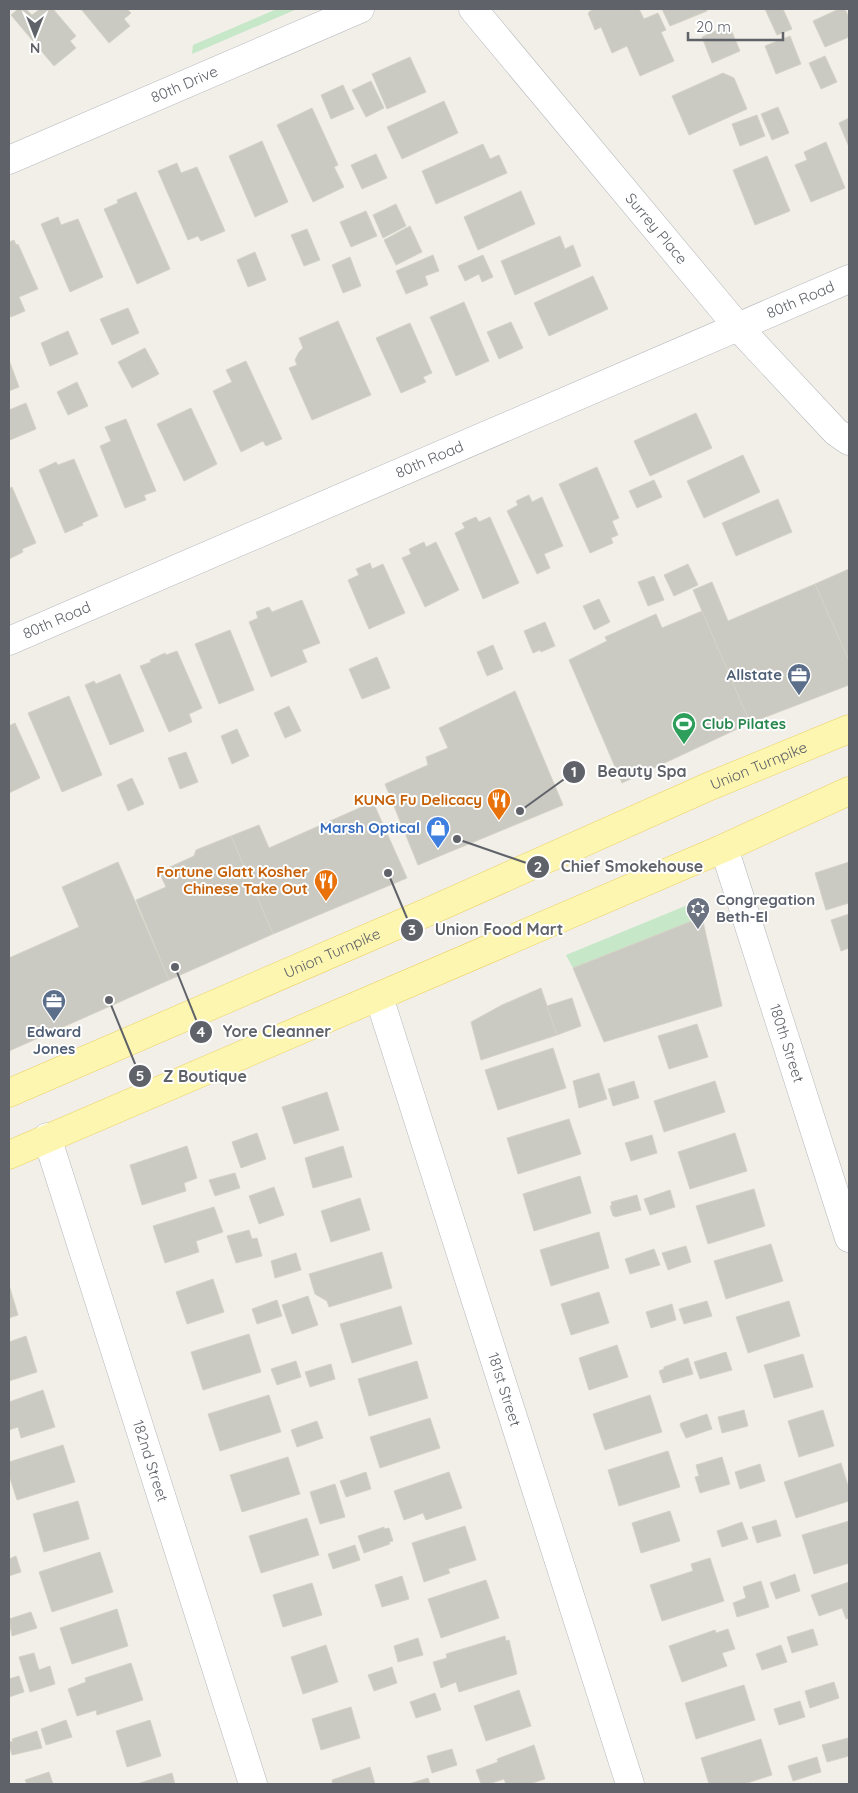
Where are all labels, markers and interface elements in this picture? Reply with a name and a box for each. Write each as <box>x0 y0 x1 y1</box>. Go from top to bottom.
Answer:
north arrow <box>10 10 60 60</box>
scale bar <box>688 10 783 42</box>
text: 20 m <box>696 17 731 36</box>
text: N <box>30 39 40 57</box>
street label: 80th Drive <box>148 61 221 107</box>
street label: Surrey Place <box>621 189 692 268</box>
street label: 80th Road <box>764 276 837 322</box>
street label: 80th Road <box>393 436 466 482</box>
street label: 80th Road <box>20 597 93 643</box>
office icon: Allstate <box>786 662 812 696</box>
place label: Allstate <box>727 665 782 684</box>
sports icon: Club Pilates <box>671 711 697 745</box>
place label: Club Pilates <box>702 714 786 733</box>
street label: Union Turnpike <box>707 737 810 794</box>
callout: Beauty Spa <box>562 756 696 787</box>
text: Beauty Spa <box>597 761 687 781</box>
text: 1 <box>571 762 577 781</box>
restaurant icon: KUNG Fu Delicacy <box>486 787 512 821</box>
place label: KUNG Fu Delicacy <box>354 790 482 809</box>
shop icon: Marsh Optical <box>425 815 451 849</box>
place label: Marsh Optical <box>320 818 420 837</box>
callout: Chief Smokehouse <box>525 851 713 882</box>
text: Chief Smokehouse <box>561 856 703 876</box>
text: 2 <box>534 857 542 876</box>
place label: Fortune Glatt Kosher Chinese Take Out <box>156 862 308 898</box>
restaurant icon: Fortune Glatt Kosher Chinese Take Out <box>313 868 339 902</box>
place label: Congregation Beth-El <box>716 890 815 926</box>
synagogue icon: Congregation Beth-El <box>685 896 711 930</box>
callout: Union Food Mart <box>400 914 573 945</box>
text: Union Food Mart <box>435 919 563 939</box>
text: 3 <box>408 920 416 939</box>
street label: Union Turnpike <box>281 924 383 982</box>
office icon: Edward Jones <box>41 988 67 1022</box>
street label: 180th Street <box>766 1001 809 1085</box>
callout: Yore Cleanner <box>188 1016 342 1047</box>
text: Yore Cleanner <box>223 1021 331 1041</box>
place label: Edward Jones <box>27 1022 81 1058</box>
text: 4 <box>197 1022 206 1041</box>
callout: Z Boutique <box>128 1060 257 1091</box>
text: 5 <box>136 1066 144 1085</box>
text: Z Boutique <box>163 1066 247 1086</box>
street label: 181st Street <box>484 1350 525 1429</box>
street label: 182nd Street <box>129 1417 173 1504</box>

